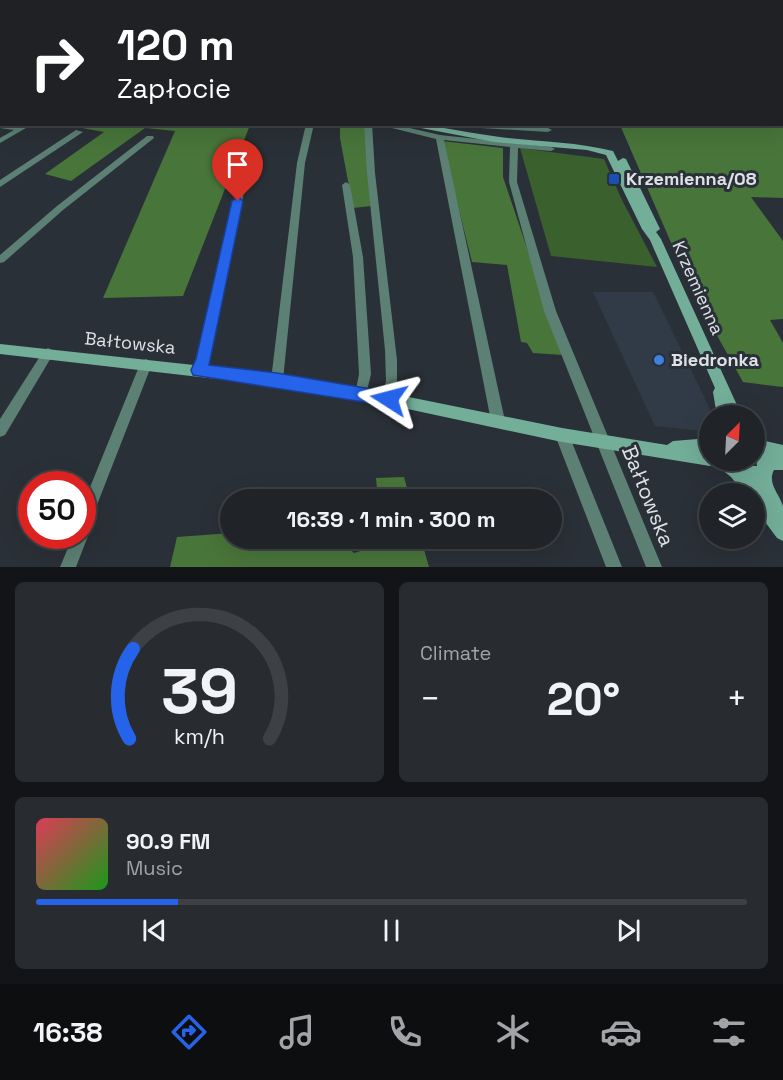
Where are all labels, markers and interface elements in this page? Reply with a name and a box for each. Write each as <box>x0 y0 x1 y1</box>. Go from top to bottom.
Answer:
text: 120 m <box>117 19 235 72</box>
icon: right <box>18 24 96 102</box>
text: Zapłocie <box>117 71 231 106</box>
pin <box>212 139 263 201</box>
icon: arrive <box>221 148 254 181</box>
place label: Krzemienna/08 <box>626 167 757 190</box>
marker: Krzemienna/08 <box>607 172 621 186</box>
street label: Krzemienna <box>668 237 729 338</box>
street label: Bałtowska <box>83 326 177 359</box>
place label: Biedronka <box>671 348 759 371</box>
marker: Biedronka <box>652 353 666 367</box>
position arrow <box>357 367 421 431</box>
north arrow <box>699 405 765 471</box>
map controls <box>699 405 765 549</box>
street label: Bałtowska <box>616 441 681 550</box>
speed limit sign: 50 <box>18 471 96 549</box>
button: layers <box>699 483 765 549</box>
text: 16:39 · 1 min · 300 m <box>286 505 496 533</box>
text: Climate <box>420 640 491 666</box>
text: 39 <box>161 652 238 731</box>
text: 20° <box>547 671 620 728</box>
text: − <box>420 678 440 720</box>
text: + <box>727 678 747 720</box>
text: km/h <box>174 723 225 750</box>
text: 90.9 FM <box>126 827 210 855</box>
text: Music <box>126 855 183 881</box>
icon: previous <box>138 914 171 947</box>
icon: pause <box>375 914 408 947</box>
icon: next <box>612 914 645 947</box>
icon: directions <box>168 1011 210 1053</box>
icon: music <box>276 1011 318 1053</box>
icon: phone <box>384 1011 426 1053</box>
icon: climate <box>492 1011 534 1053</box>
icon: car <box>600 1011 642 1053</box>
icon: filters <box>708 1011 750 1053</box>
text: 16:38 <box>33 1015 103 1050</box>

